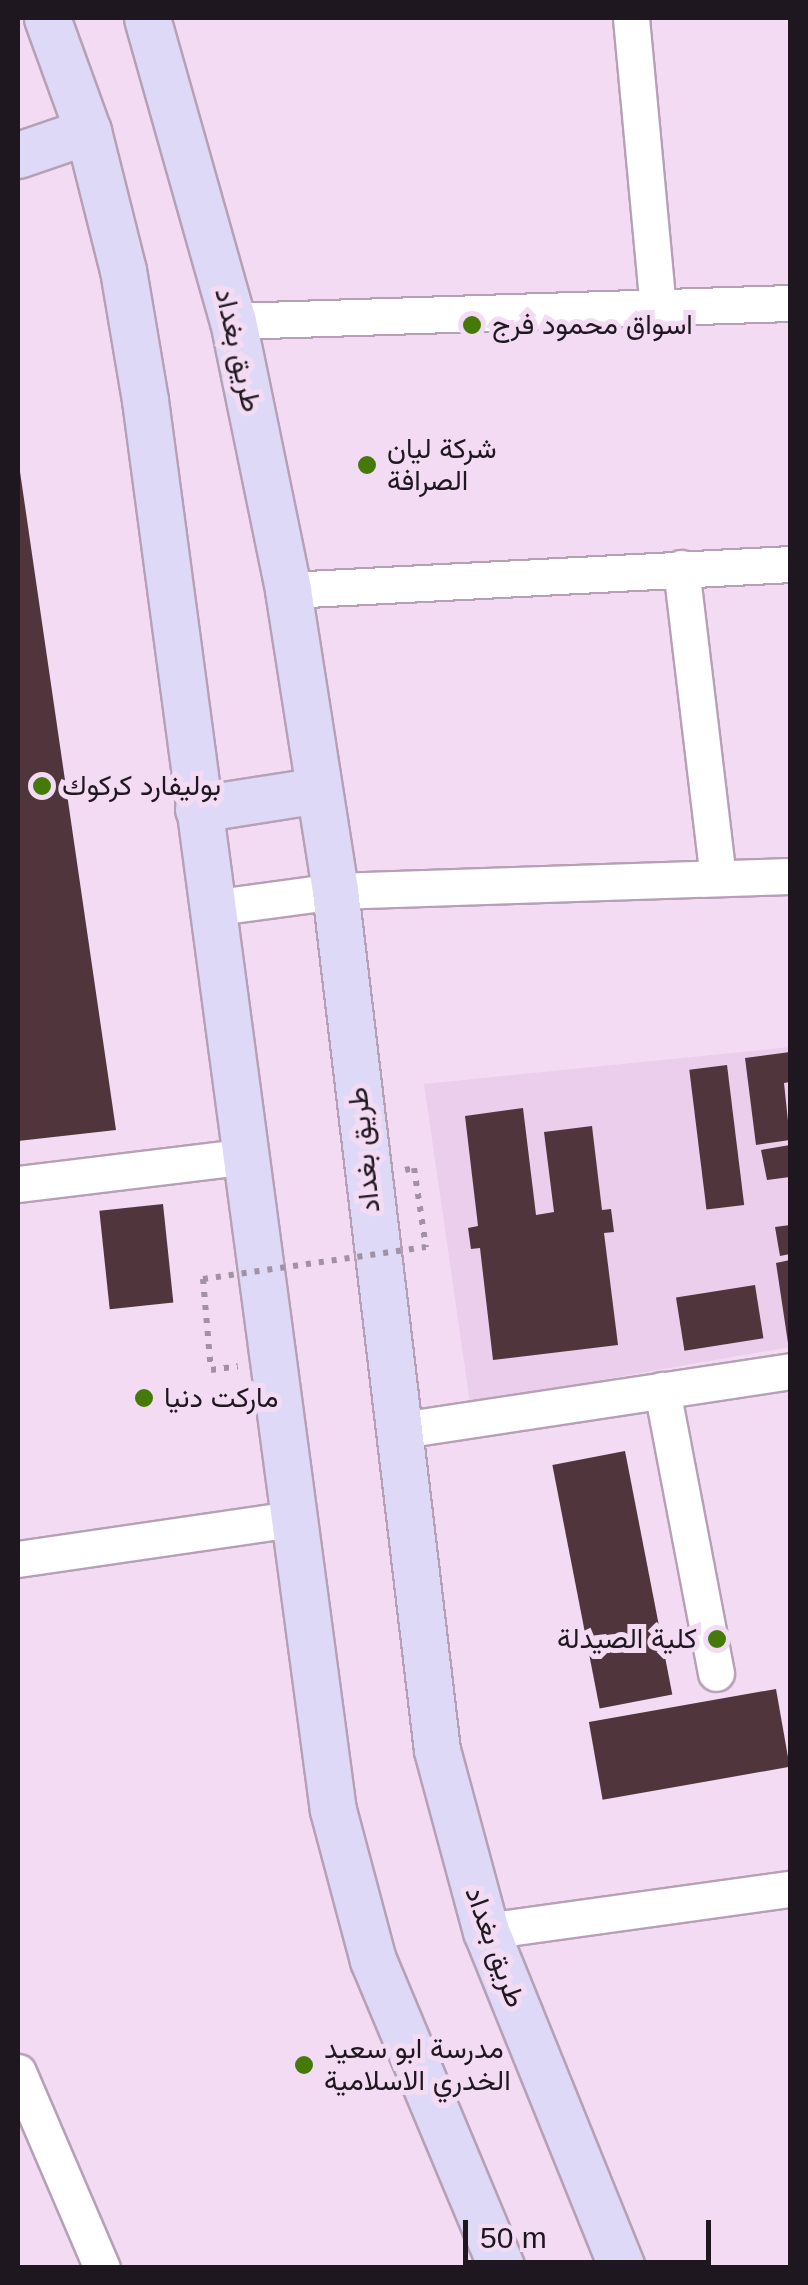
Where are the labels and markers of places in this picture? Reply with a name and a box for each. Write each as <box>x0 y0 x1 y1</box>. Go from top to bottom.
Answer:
place label: اسواق محمود فرج <box>492 308 693 342</box>
marker: اسواق محمود فرج <box>461 314 483 336</box>
place label: شركة ليان الصرافة <box>387 432 497 498</box>
marker: شركة ليان الصرافة <box>356 454 378 476</box>
place label: بوليفارد كركوك <box>62 769 221 803</box>
marker: بوليفارد كركوك <box>31 775 53 797</box>
place label: ماركت دنيا <box>164 1381 278 1415</box>
marker: ماركت دنيا <box>133 1387 155 1409</box>
place label: كلية الصيدلة <box>557 1622 697 1656</box>
marker: كلية الصيدلة <box>706 1628 728 1650</box>
place label: مدرسة ابو سعيد الخدري الاسلامية <box>324 2032 511 2098</box>
marker: مدرسة ابو سعيد الخدري الاسلامية <box>293 2054 315 2076</box>

